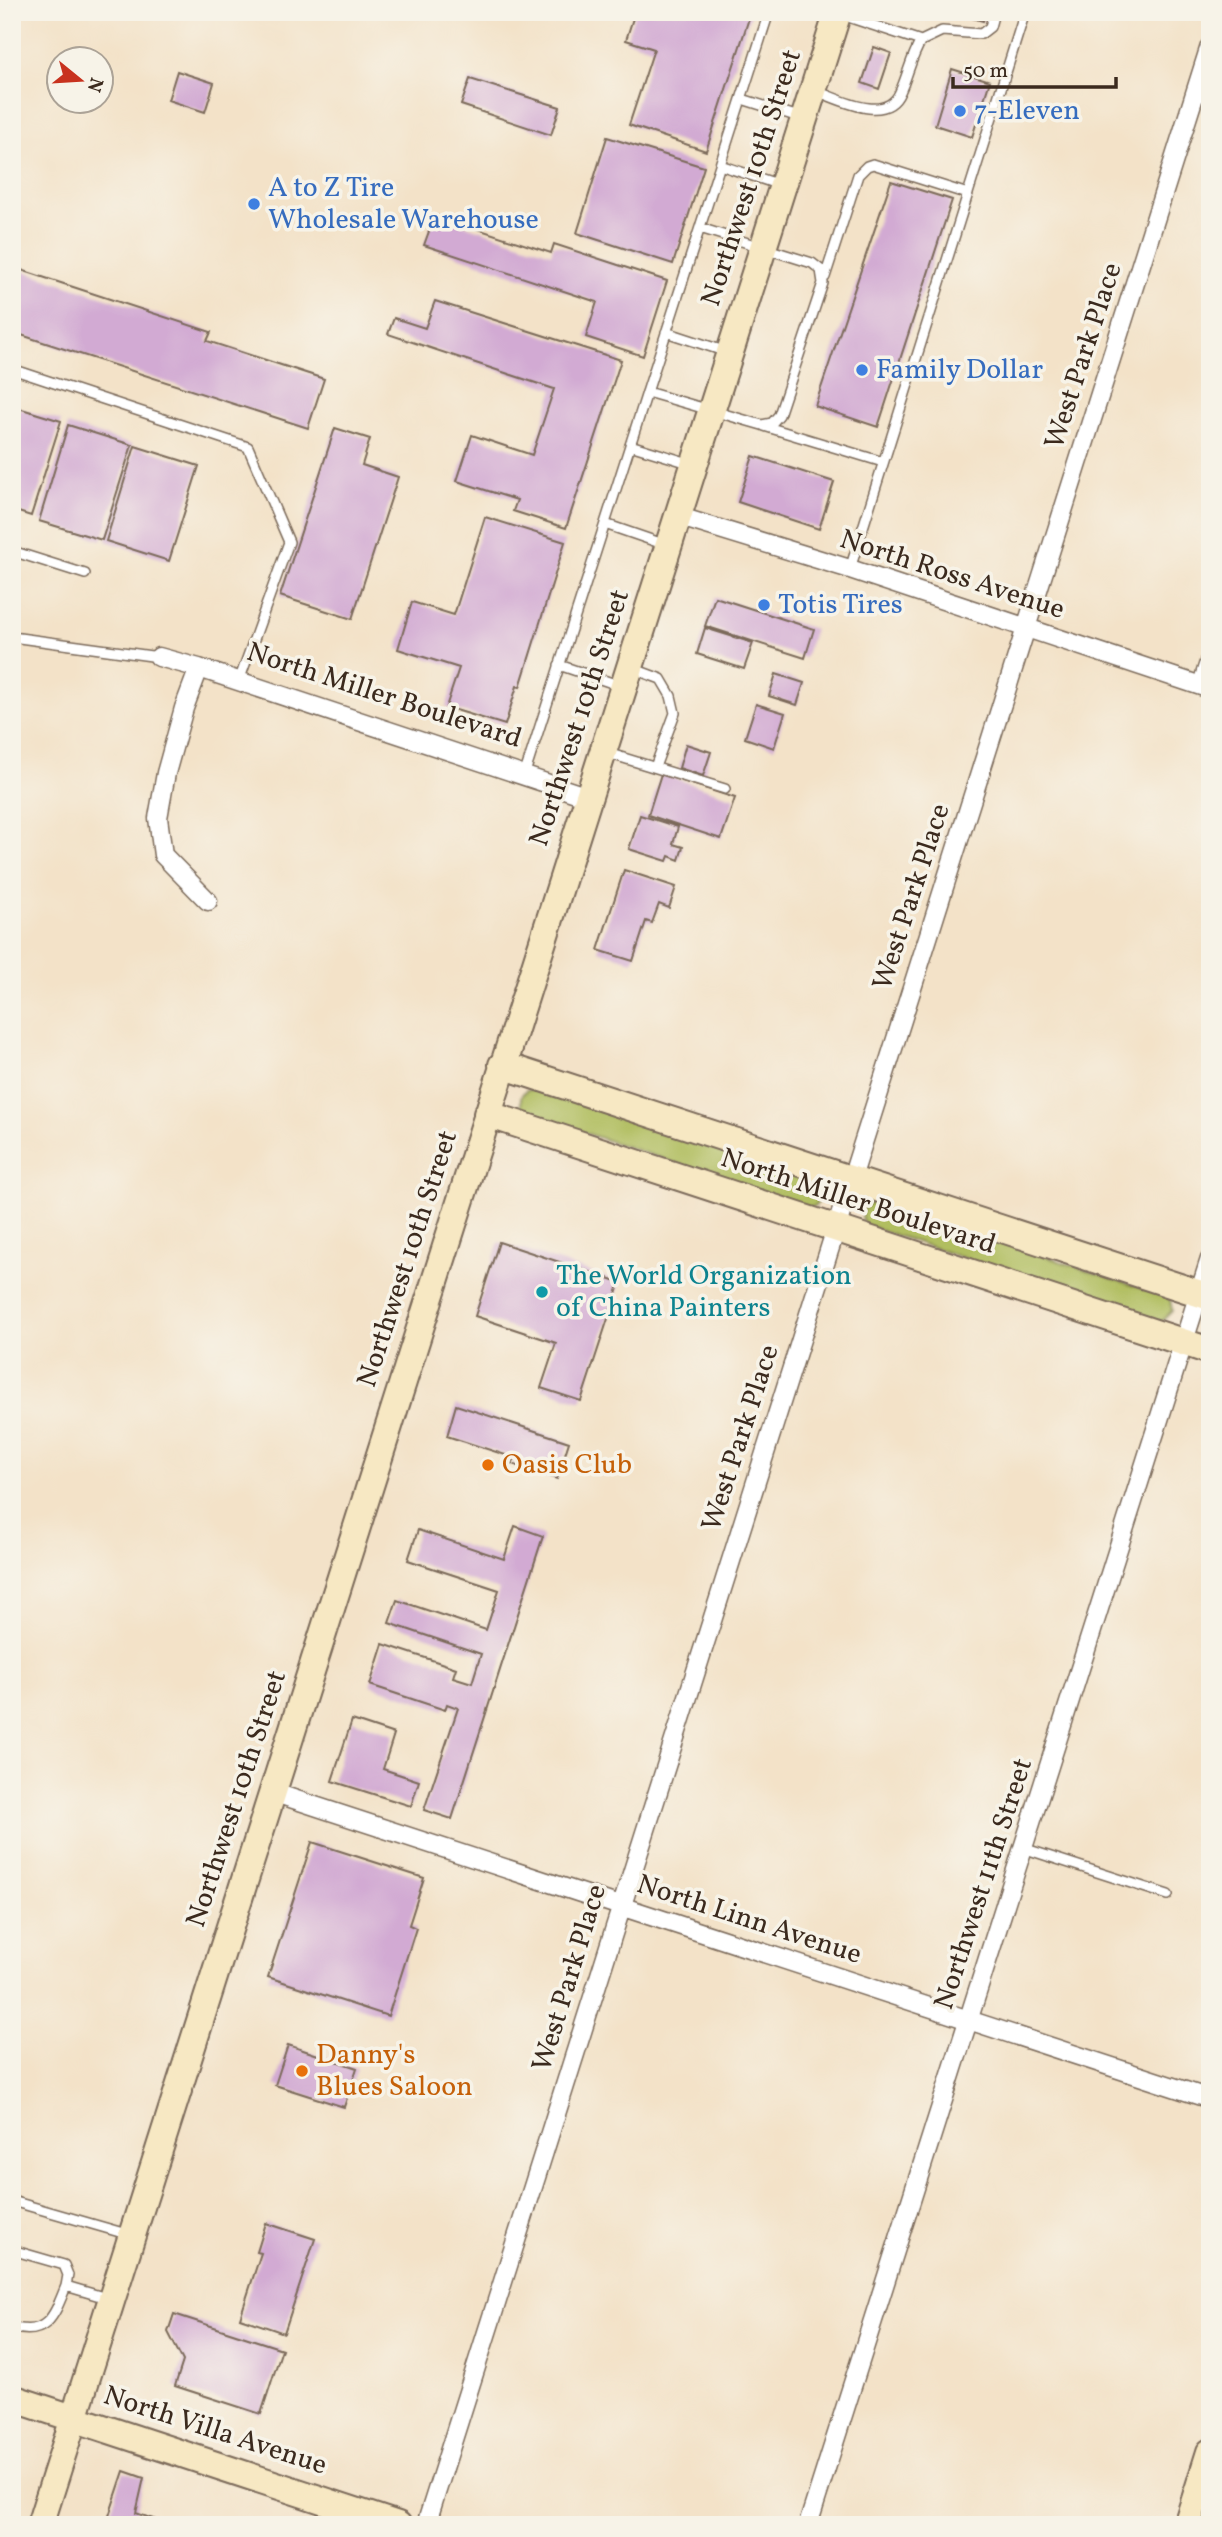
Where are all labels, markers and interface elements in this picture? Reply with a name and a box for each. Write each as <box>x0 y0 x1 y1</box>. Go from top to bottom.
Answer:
street label: Northwest 10th Street <box>692 44 812 312</box>
north arrow <box>46 46 116 116</box>
scale bar <box>953 46 1115 90</box>
text: 50 m <box>963 57 1008 86</box>
text: N <box>80 74 109 95</box>
place label: 7-Eleven <box>974 92 1080 131</box>
marker: 7-Eleven <box>952 103 968 119</box>
place label: A to Z Tire Wholesale Warehouse <box>268 169 539 240</box>
marker: A to Z Tire Wholesale Warehouse <box>246 196 262 212</box>
street label: West Park Place <box>1036 258 1132 454</box>
place label: Family Dollar <box>876 351 1043 390</box>
marker: Family Dollar <box>854 362 870 378</box>
street label: North Ross Avenue <box>835 520 1069 630</box>
street label: Northwest 10th Street <box>520 584 640 852</box>
place label: Totis Tires <box>778 586 903 625</box>
marker: Totis Tires <box>756 597 772 613</box>
street label: North Miller Boulevard <box>241 633 527 759</box>
street label: West Park Place <box>864 799 960 995</box>
street label: Northwest 10th Street <box>348 1125 468 1393</box>
street label: North Miller Boulevard <box>715 1139 1001 1265</box>
place label: The World Organization of China Painters <box>556 1257 852 1328</box>
marker: The World Organization of China Painters <box>534 1284 550 1300</box>
street label: West Park Place <box>693 1340 789 1536</box>
place label: Oasis Club <box>502 1446 632 1485</box>
marker: Oasis Club <box>480 1457 496 1473</box>
street label: Northwest 10th Street <box>177 1665 297 1933</box>
street label: Northwest 11th Street <box>925 1753 1043 2015</box>
street label: North Linn Avenue <box>632 1865 866 1975</box>
street label: West Park Place <box>523 1880 617 2076</box>
place label: Danny's Blues Saloon <box>316 2036 473 2107</box>
marker: Danny's Blues Saloon <box>294 2063 310 2079</box>
street label: North Villa Avenue <box>98 2376 332 2486</box>

